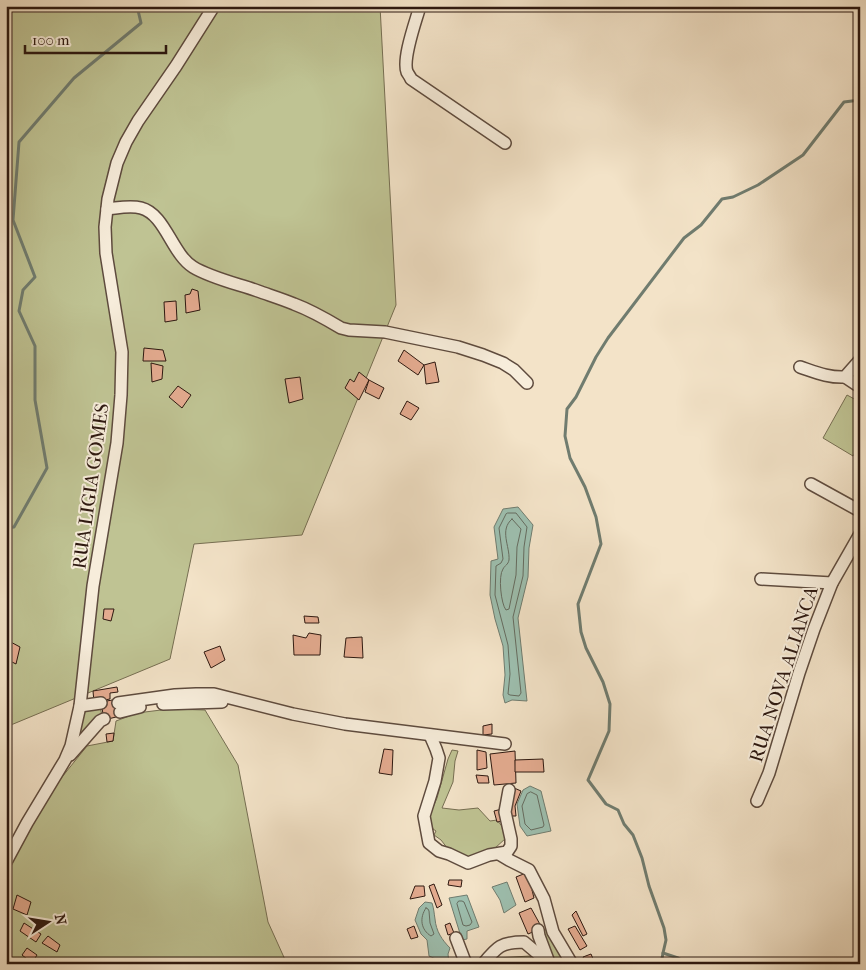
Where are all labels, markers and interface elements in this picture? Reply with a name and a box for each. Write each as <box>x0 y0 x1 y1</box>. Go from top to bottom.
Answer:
scale bar <box>25 22 166 54</box>
text: 100 m <box>32 31 70 49</box>
street label: RUA LIGIA GOMES <box>68 402 114 570</box>
street label: RUA NOVA ALIANCA <box>745 583 823 765</box>
north arrow <box>22 898 72 948</box>
text: N <box>51 912 70 927</box>

